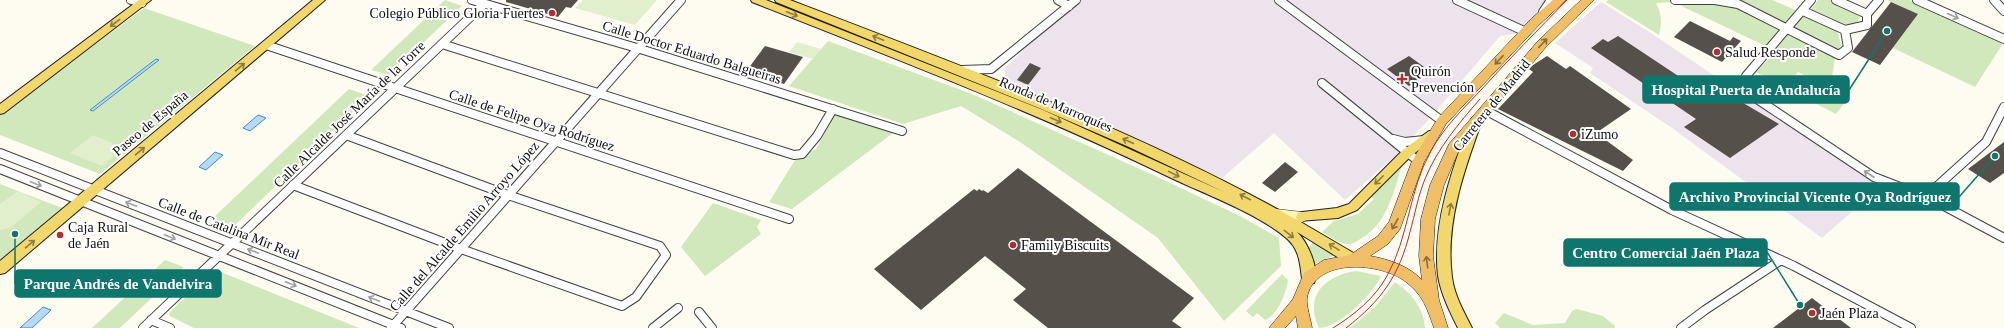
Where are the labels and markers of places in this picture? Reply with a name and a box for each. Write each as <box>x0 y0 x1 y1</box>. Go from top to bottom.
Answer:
place label: Colegio Público Gloria Fuertes <box>369 6 544 21</box>
marker: Colegio Público Gloria Fuertes <box>547 8 557 18</box>
place label: Salud Responde <box>1725 45 1816 60</box>
marker: Salud Responde <box>1712 47 1722 57</box>
place label: Quirón Prevención <box>1411 64 1474 95</box>
marker: Quirón Prevención <box>1396 73 1408 85</box>
callout: Hospital Puerta de Andalucía <box>1643 76 1849 103</box>
place label: iZumo <box>1581 127 1618 142</box>
marker: iZumo <box>1568 129 1578 139</box>
callout: Archivo Provincial Vicente Oya Rodríguez <box>1670 183 1959 210</box>
place label: Caja Rural de Jaén <box>68 220 128 251</box>
marker: Caja Rural de Jaén <box>55 230 65 240</box>
place label: Family Biscuits <box>1021 238 1109 253</box>
callout: Centro Comercial Jaén Plaza <box>1564 239 1767 266</box>
marker: Family Biscuits <box>1008 240 1018 250</box>
callout: Parque Andrés de Vandelvira <box>15 270 221 297</box>
place label: Jaén Plaza <box>1820 306 1879 321</box>
marker: Jaén Plaza <box>1807 308 1817 318</box>

